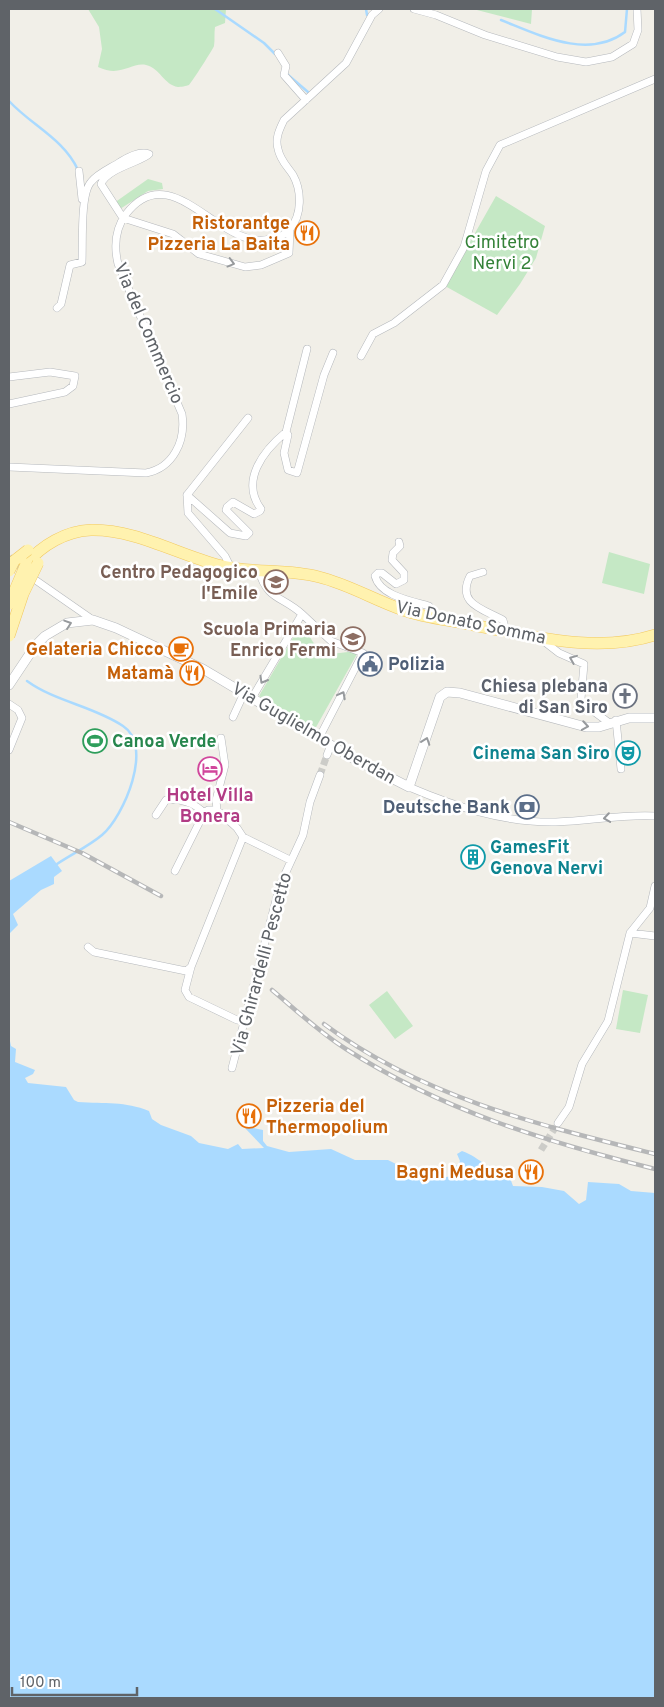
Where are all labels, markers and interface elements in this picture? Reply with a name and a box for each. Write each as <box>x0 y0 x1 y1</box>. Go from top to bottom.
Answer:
place label: Ristorantge Pizzeria La Baita <box>148 213 290 257</box>
restaurant icon: Ristorantge Pizzeria La Baita <box>294 220 320 246</box>
park label: Cimitetro Nervi 2 <box>465 232 539 276</box>
one-way arrow <box>226 257 235 267</box>
street label: Via del Commercio <box>107 259 188 408</box>
place label: Centro Pedagogico l'Emile <box>100 562 258 606</box>
school or university icon: Centro Pedagogico l'Emile <box>263 569 289 595</box>
street label: Via Donato Somma <box>393 596 548 651</box>
place label: Scuola Primaria Enrico Fermi <box>203 619 336 663</box>
one-way arrow <box>63 620 72 630</box>
school or university icon: Scuola Primaria Enrico Fermi <box>340 626 366 652</box>
cafe icon: Gelateria Chicco <box>168 636 194 662</box>
place label: Gelateria Chicco <box>26 639 164 662</box>
public building icon: Polizia <box>357 651 383 677</box>
place label: Polizia <box>388 654 445 677</box>
one-way arrow <box>570 655 578 665</box>
restaurant icon: Matamà <box>179 660 205 686</box>
place label: Matamà <box>107 663 174 686</box>
one-way arrow <box>259 675 269 684</box>
place label: Chiesa plebana di San Siro <box>481 676 608 720</box>
street label: Via Guglielmo Oberdan <box>227 678 400 791</box>
church icon: Chiesa plebana di San Siro <box>612 683 638 709</box>
one-way arrow <box>336 691 346 700</box>
one-way arrow <box>581 721 590 731</box>
sports icon: Canoa Verde <box>82 728 108 754</box>
place label: Canoa Verde <box>112 731 217 754</box>
one-way arrow <box>420 737 430 746</box>
theatre icon: Cinema San Siro <box>615 740 641 766</box>
place label: Cinema San Siro <box>473 743 610 766</box>
hotel icon: Hotel Villa Bonera <box>197 756 223 782</box>
place label: Hotel Villa Bonera <box>167 785 253 829</box>
bank icon: Deutsche Bank <box>514 794 540 820</box>
place label: Deutsche Bank <box>383 797 510 820</box>
one-way arrow <box>602 812 611 822</box>
place label: GamesFit Genova Nervi <box>490 837 603 881</box>
building icon: GamesFit Genova Nervi <box>460 844 486 870</box>
street label: Via Ghirardelli Pescetto <box>227 870 298 1059</box>
place label: Pizzeria del Thermopolium <box>266 1096 388 1140</box>
restaurant icon: Pizzeria del Thermopolium <box>236 1103 262 1129</box>
restaurant icon: Bagni Medusa <box>518 1159 544 1185</box>
place label: Bagni Medusa <box>396 1162 514 1185</box>
scale bar <box>12 1664 138 1696</box>
text: 100 m <box>20 1674 61 1693</box>

